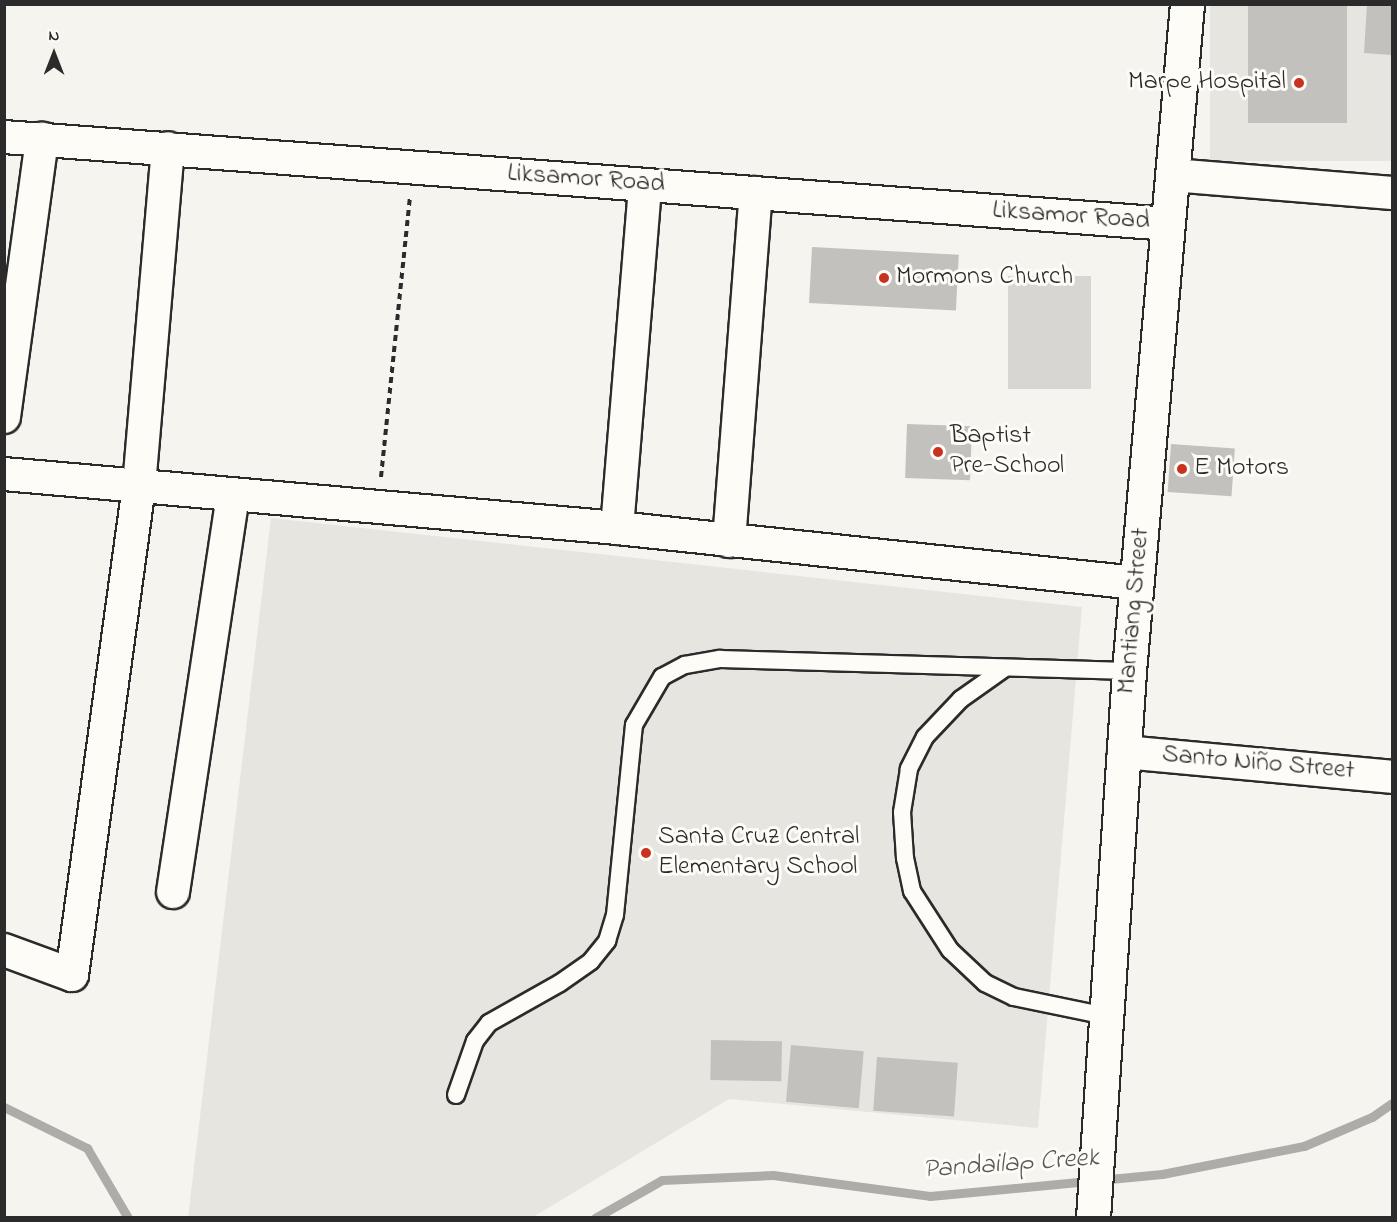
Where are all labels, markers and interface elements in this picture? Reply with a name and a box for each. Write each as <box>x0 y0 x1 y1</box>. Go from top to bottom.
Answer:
north arrow <box>24 24 84 84</box>
text: N <box>49 24 59 48</box>
place label: Marpe Hospital <box>1128 67 1286 99</box>
marker: Marpe Hospital <box>1290 74 1308 92</box>
street label: Liksamor Road <box>506 159 666 201</box>
street label: Liksamor Road <box>991 196 1151 238</box>
place label: Mormons Church <box>896 262 1073 294</box>
marker: Mormons Church <box>877 271 891 285</box>
place label: Baptist Pre-School <box>950 421 1064 482</box>
marker: Baptist Pre-School <box>931 445 945 459</box>
place label: E Motors <box>1194 453 1289 485</box>
marker: E Motors <box>1175 462 1189 476</box>
street label: Mantiang Street <box>1112 527 1158 695</box>
street label: Santo Niño Street <box>1161 740 1355 788</box>
place label: Santa Cruz Central Elementary School <box>658 822 859 884</box>
marker: Santa Cruz Central Elementary School <box>639 846 653 860</box>
water label: Pandailap Creek <box>922 1142 1100 1186</box>

